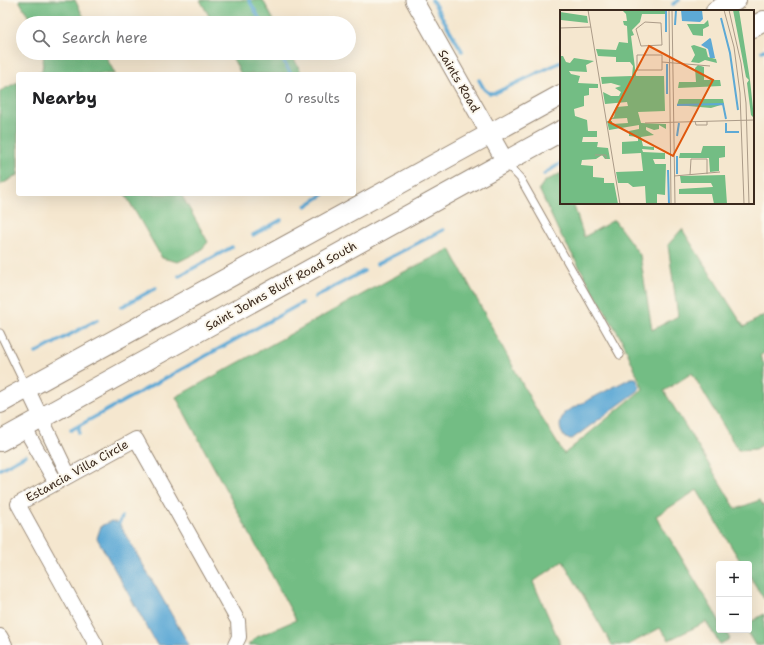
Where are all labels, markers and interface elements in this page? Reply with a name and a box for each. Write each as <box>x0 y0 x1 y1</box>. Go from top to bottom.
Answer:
inset map <box>560 10 754 204</box>
search box <box>16 16 356 60</box>
icon: search <box>30 27 52 49</box>
text: Search here <box>62 28 148 48</box>
street label: Saints Road <box>435 47 484 116</box>
text: Nearby <box>32 87 97 109</box>
text: 0 results <box>284 90 340 107</box>
street label: Saint Johns Bluff Road South <box>202 238 360 334</box>
street label: Estancia Villa Circle <box>23 436 131 506</box>
map controls <box>716 561 752 633</box>
button: + <box>716 561 752 597</box>
button: − <box>716 597 752 633</box>

